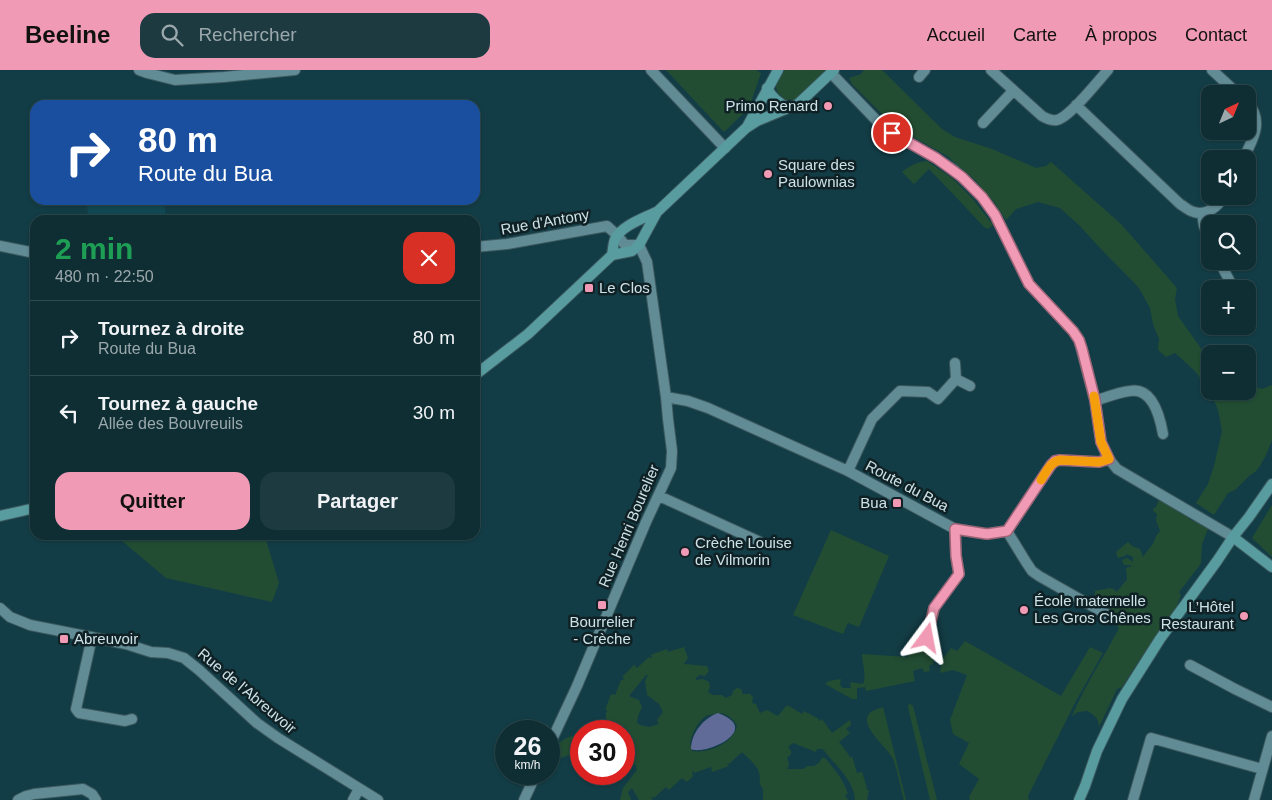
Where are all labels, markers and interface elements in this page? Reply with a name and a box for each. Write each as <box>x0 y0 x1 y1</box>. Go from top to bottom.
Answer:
search box <box>140 13 490 58</box>
text: Beeline <box>25 21 110 48</box>
icon: search <box>158 21 186 49</box>
text: Rechercher <box>198 24 297 45</box>
text: Accueil <box>927 25 985 45</box>
text: Carte <box>1013 25 1057 45</box>
text: À propos <box>1085 25 1157 45</box>
text: Contact <box>1185 25 1247 45</box>
north arrow <box>1201 85 1256 140</box>
map controls <box>1201 85 1256 400</box>
place label: Primo Renard <box>725 97 818 114</box>
marker: Primo Renard <box>822 100 834 112</box>
pin <box>871 112 913 154</box>
icon: arrive <box>878 119 906 147</box>
icon: right <box>55 120 120 185</box>
text: 80 m <box>138 120 218 159</box>
button: sound <box>1201 150 1256 205</box>
place label: Square des Paulownias <box>778 156 855 190</box>
text: Route du Bua <box>138 161 273 186</box>
marker: Square des Paulownias <box>762 168 774 180</box>
street label: Rue d'Antony <box>499 205 591 238</box>
button: search <box>1201 215 1256 270</box>
text: 2 min <box>55 232 133 265</box>
button: close <box>403 232 455 284</box>
text: 480 m · 22:50 <box>55 268 154 285</box>
place label: Le Clos <box>599 279 650 296</box>
button: + <box>1201 280 1256 335</box>
marker: Le Clos <box>583 282 595 294</box>
text: Tournez à droite <box>98 318 244 339</box>
icon: right <box>55 324 83 352</box>
text: 80 m <box>413 327 455 348</box>
text: Route du Bua <box>98 340 196 357</box>
button: − <box>1201 345 1256 400</box>
text: Tournez à gauche <box>98 393 258 414</box>
icon: left <box>55 399 83 427</box>
text: 30 m <box>413 402 455 423</box>
text: Allée des Bouvreuils <box>98 415 243 432</box>
street label: Route du Bua <box>862 457 952 515</box>
street label: Rue Henri Bourelier <box>595 462 662 590</box>
button: Quitter <box>55 472 250 530</box>
button: Partager <box>260 472 455 530</box>
place label: Bua <box>860 494 887 512</box>
marker: Bua <box>891 497 903 509</box>
place label: Crèche Louise de Vilmorin <box>695 534 792 568</box>
marker: Crèche Louise de Vilmorin <box>679 546 691 558</box>
place label: École maternelle Les Gros Chênes <box>1034 592 1151 626</box>
place label: L’Hôtel Restaurant <box>1161 598 1235 632</box>
marker: Bourrelier - Crèche <box>596 599 608 611</box>
marker: École maternelle Les Gros Chênes <box>1018 604 1030 616</box>
marker: L’Hôtel Restaurant <box>1238 610 1250 622</box>
position arrow <box>900 611 952 663</box>
place label: Bourrelier - Crèche <box>569 613 635 647</box>
place label: Abreuvoir <box>74 630 138 647</box>
marker: Abreuvoir <box>58 633 70 645</box>
street label: Rue de l'Abreuvoir <box>195 645 300 737</box>
speed limit sign: 30 <box>570 720 635 785</box>
text: 26 <box>514 732 541 760</box>
text: km/h <box>514 758 541 772</box>

